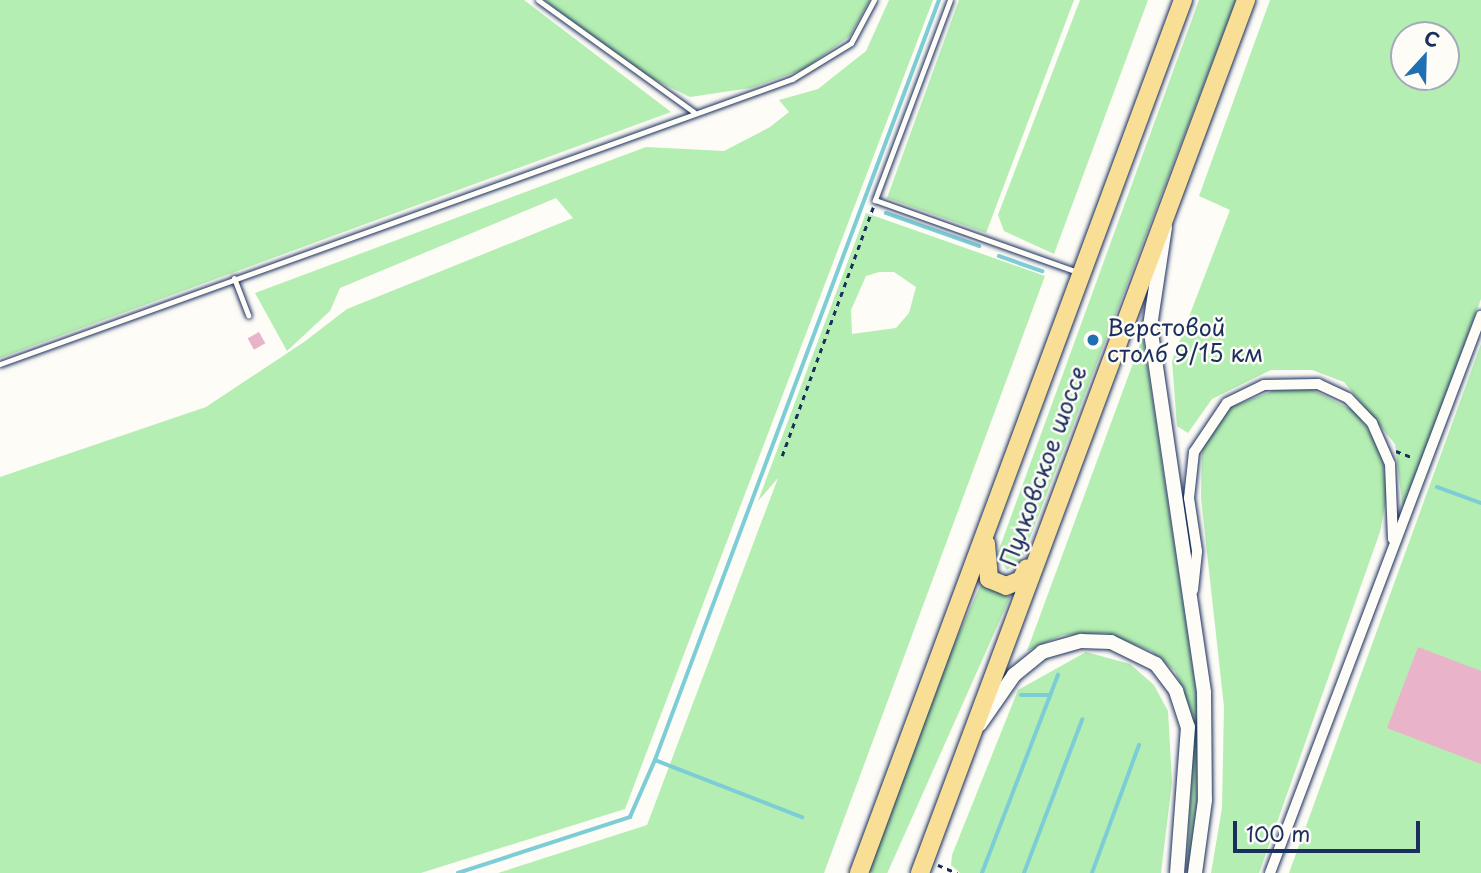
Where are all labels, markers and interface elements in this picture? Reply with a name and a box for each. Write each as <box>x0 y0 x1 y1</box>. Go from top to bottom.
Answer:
north arrow <box>1390 21 1460 91</box>
text: С <box>1420 23 1444 54</box>
place label: Верстовой столб 9/15 км <box>1107 313 1263 367</box>
marker: Верстовой столб 9/15 км <box>1085 332 1101 348</box>
street label: Пулковское шоссе <box>994 362 1092 570</box>
scale bar <box>1236 806 1423 850</box>
text: 100 m <box>1246 817 1310 849</box>

